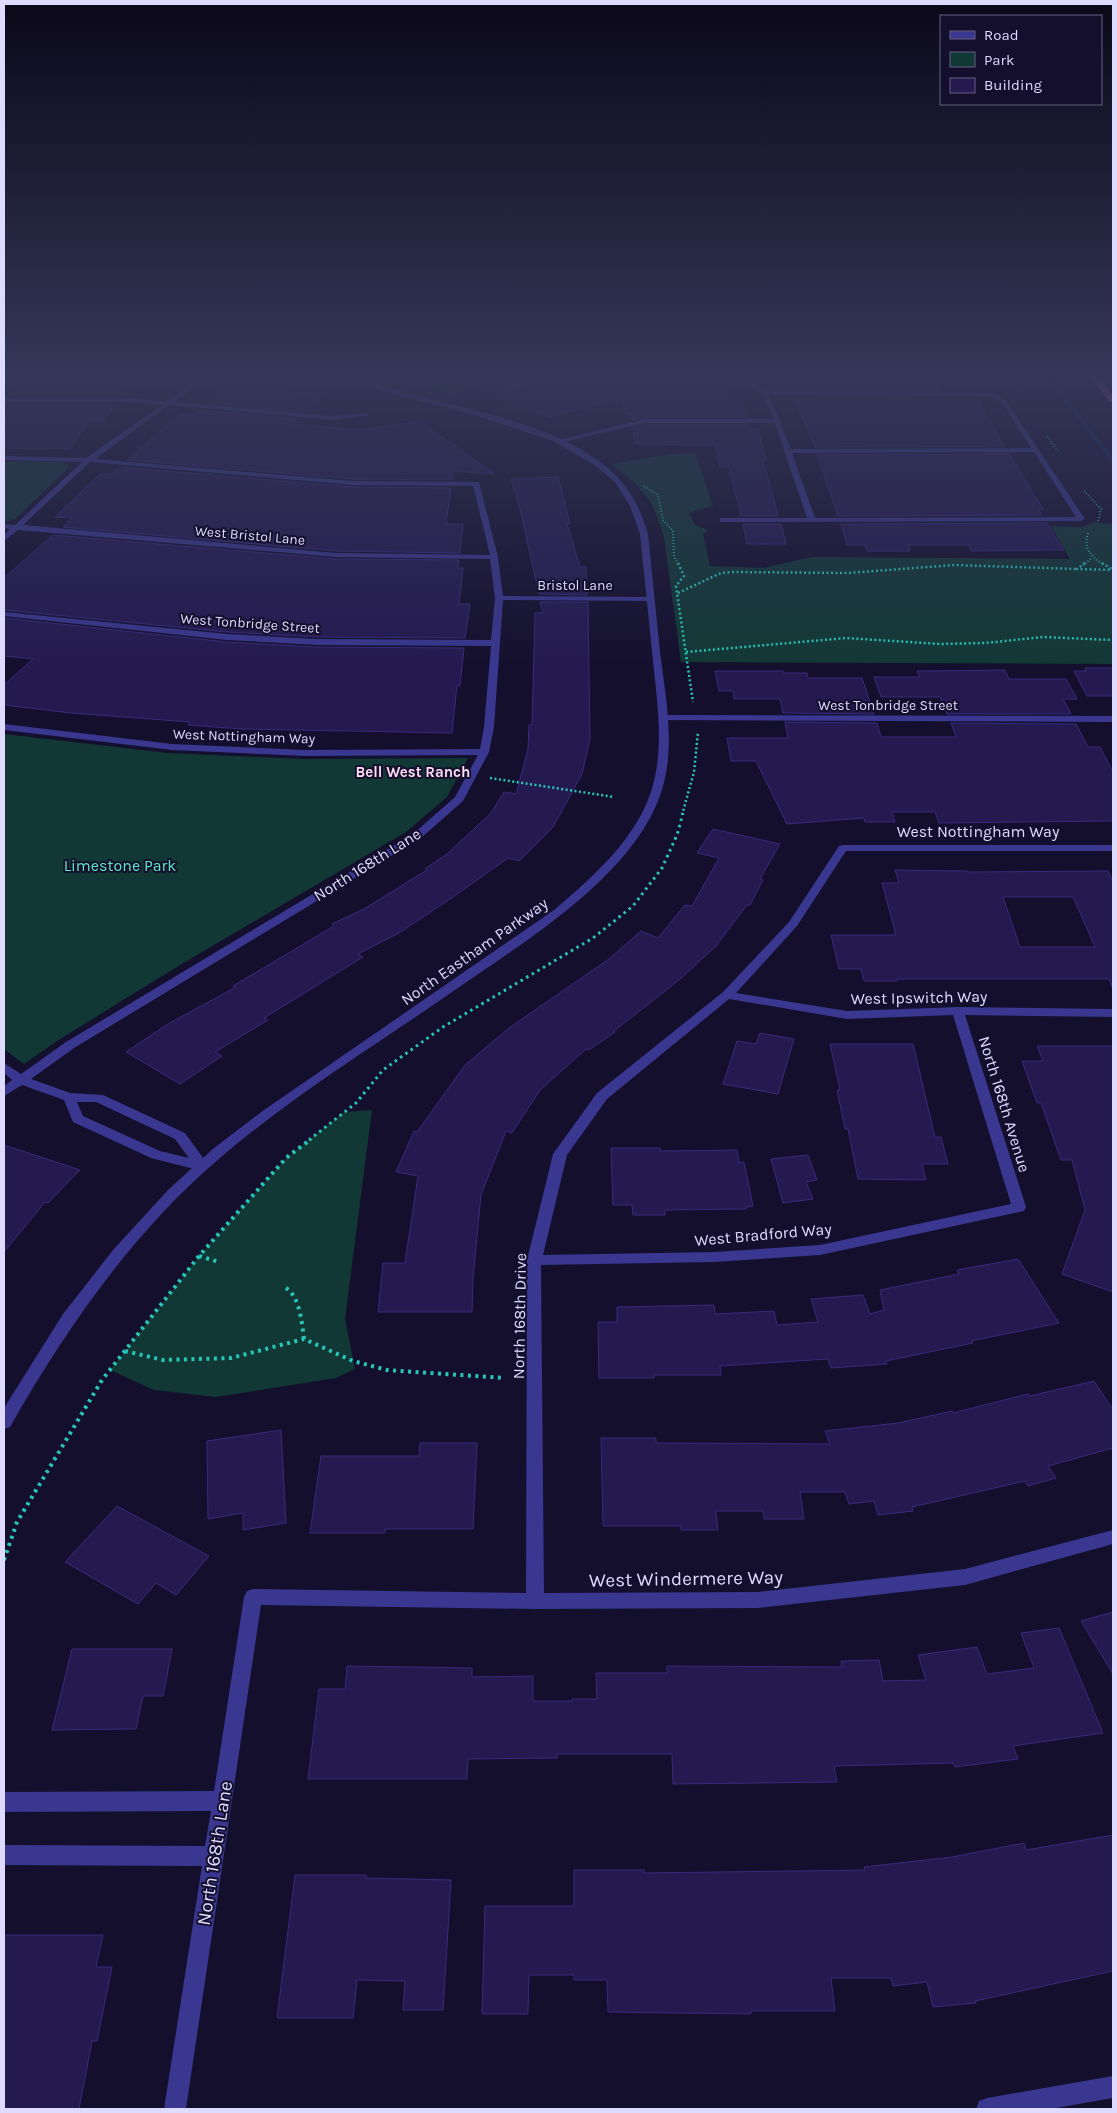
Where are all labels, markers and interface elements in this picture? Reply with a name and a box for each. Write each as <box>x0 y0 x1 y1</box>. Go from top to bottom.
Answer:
legend <box>940 15 1102 105</box>
text: Road <box>984 26 1019 44</box>
text: Park <box>984 51 1014 69</box>
text: Building <box>984 76 1042 94</box>
street label: West Bristol Lane <box>194 522 306 549</box>
street label: Bristol Lane <box>537 577 613 594</box>
street label: West Tonbridge Street <box>180 610 320 637</box>
street label: West Tonbridge Street <box>818 697 958 714</box>
street label: West Nottingham Way <box>173 726 316 747</box>
district label: Bell West Ranch <box>356 763 470 781</box>
street label: West Nottingham Way <box>897 822 1060 841</box>
street label: North 168th Lane <box>310 824 424 905</box>
park label: Limestone Park <box>64 856 176 875</box>
street label: North Eastham Parkway <box>397 893 552 1009</box>
street label: West Ipswitch Way <box>851 987 988 1008</box>
street label: North 168th Avenue <box>975 1034 1034 1175</box>
street label: West Bradford Way <box>694 1219 833 1250</box>
street label: North 168th Drive <box>509 1253 530 1379</box>
street label: West Windermere Way <box>589 1566 783 1592</box>
street label: North 168th Lane <box>193 1779 237 1927</box>

